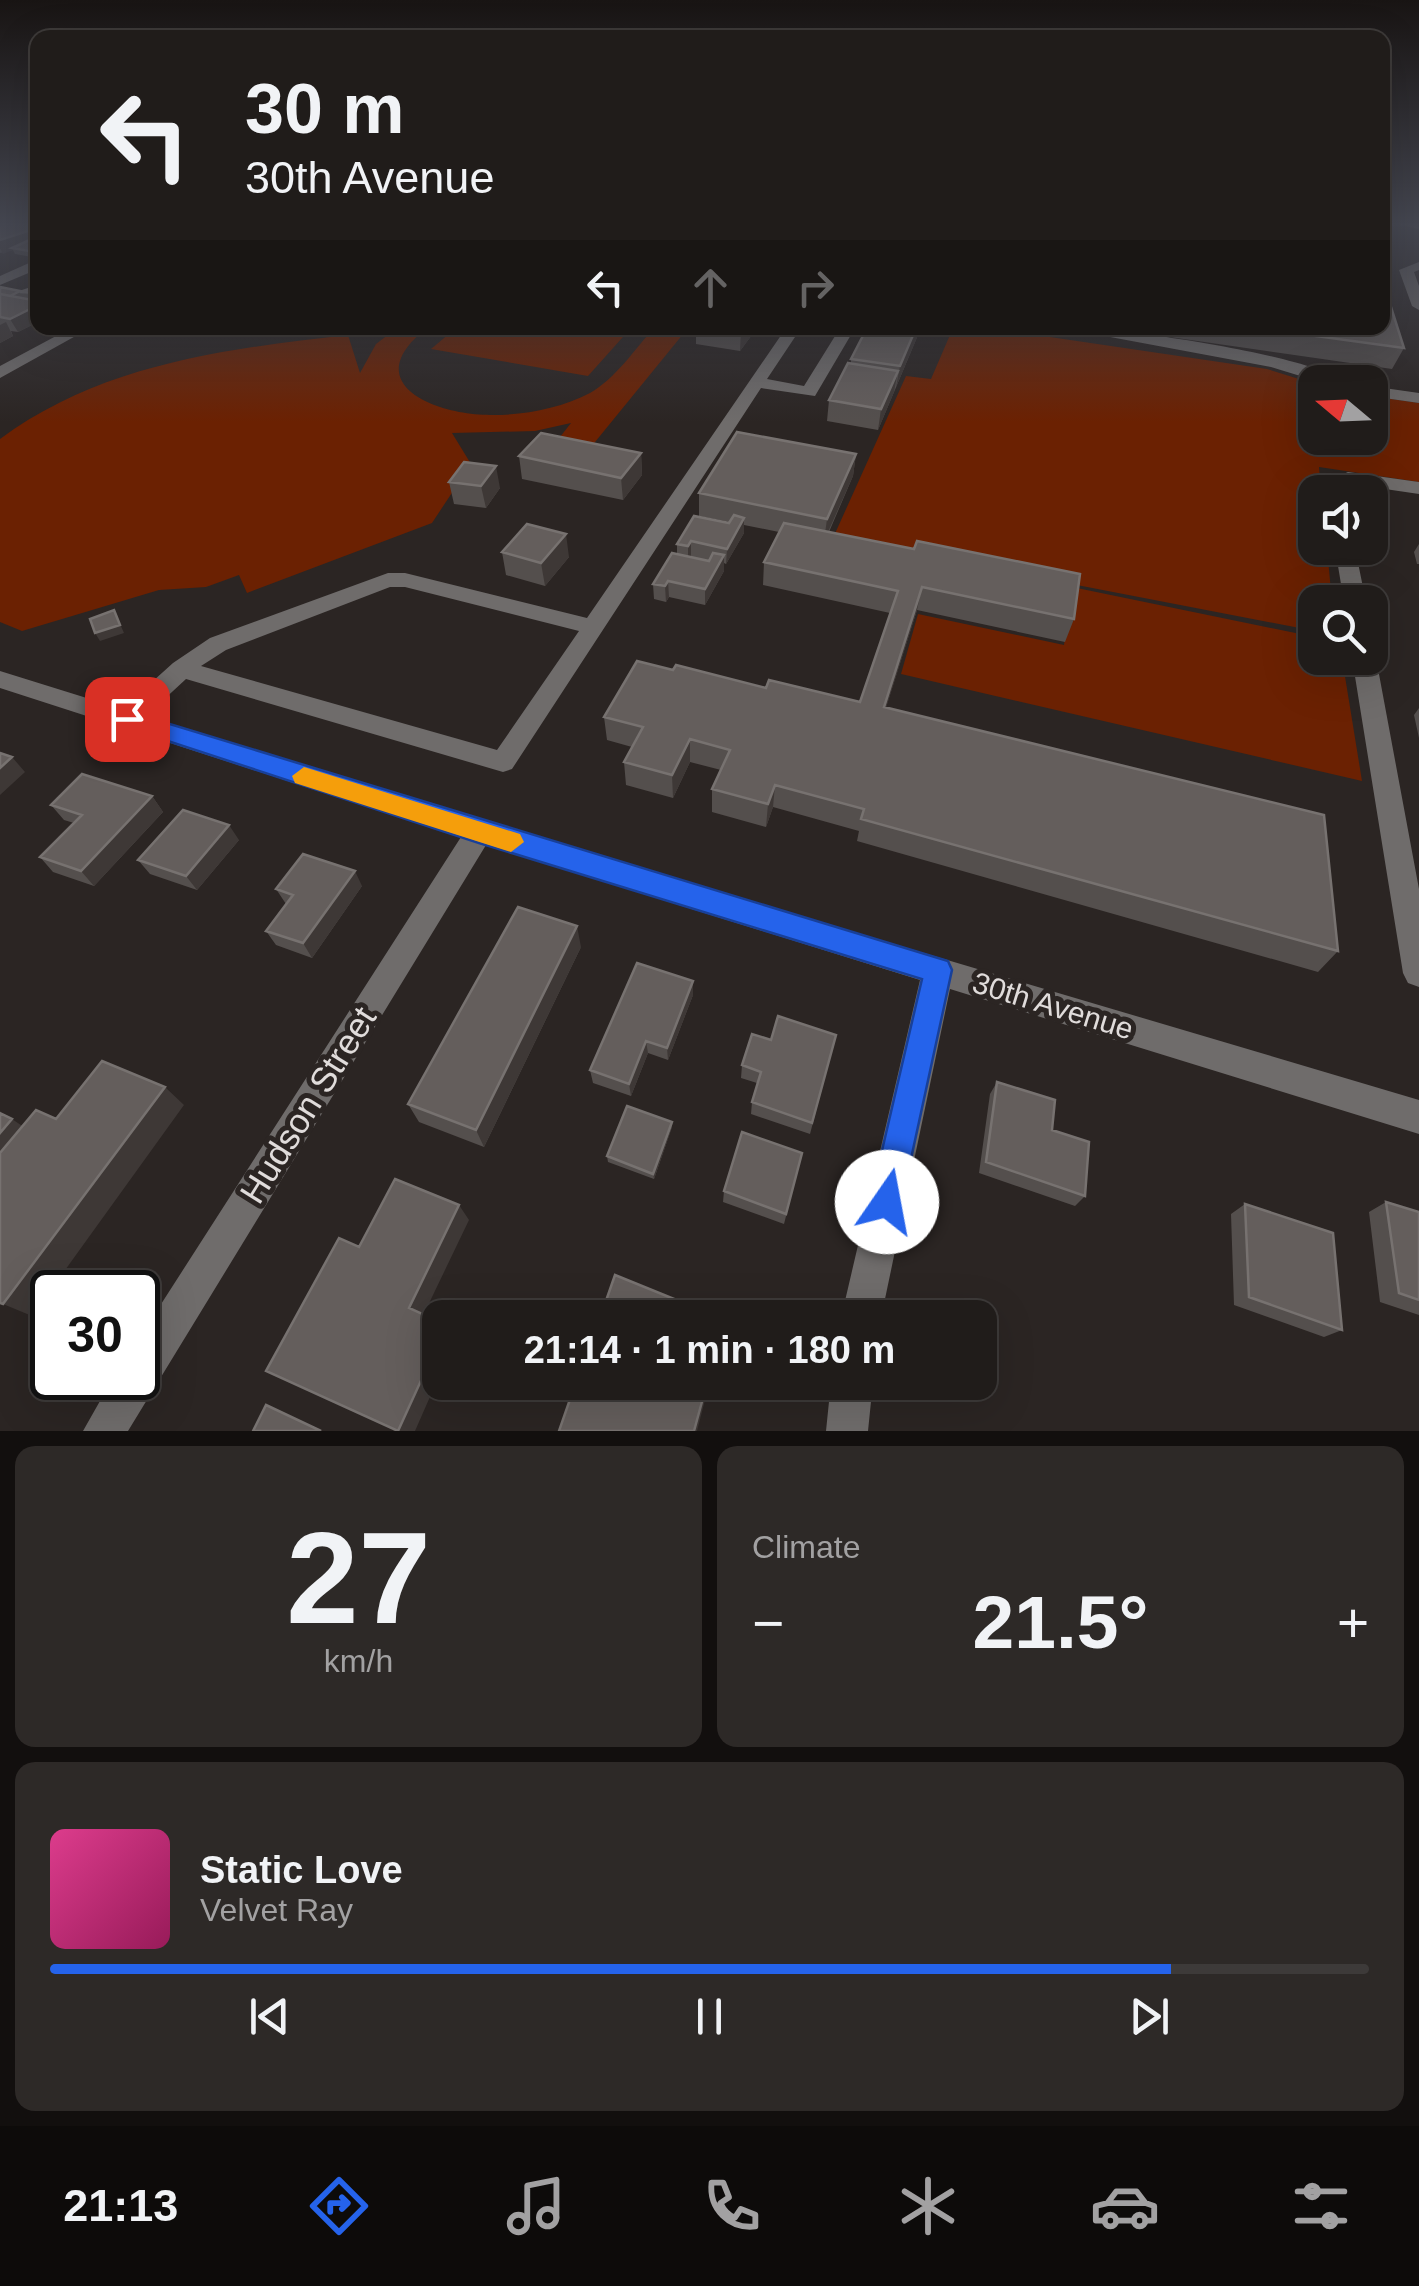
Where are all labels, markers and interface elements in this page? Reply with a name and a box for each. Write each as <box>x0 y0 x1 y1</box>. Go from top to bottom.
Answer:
icon: left <box>80 70 210 200</box>
text: 30 m <box>245 70 405 148</box>
text: 30th Avenue <box>245 152 494 203</box>
icon: left <box>578 260 633 315</box>
icon: ahead <box>683 260 738 315</box>
icon: right <box>788 260 843 315</box>
north arrow <box>1298 365 1388 455</box>
map controls <box>1298 365 1388 675</box>
button: sound <box>1298 475 1388 565</box>
button: search <box>1298 585 1388 675</box>
pin <box>85 677 170 762</box>
icon: arrive <box>100 692 155 747</box>
street label: 30th Avenue <box>969 965 1137 1046</box>
street label: Hudson Street <box>232 999 384 1210</box>
position arrow <box>835 1150 939 1254</box>
speed limit sign: 30 <box>30 1270 160 1400</box>
text: 21:14 · 1 min · 180 m <box>524 1329 895 1371</box>
text: 27 <box>286 1505 431 1651</box>
text: Climate <box>752 1529 860 1565</box>
text: 21.5° <box>973 1580 1148 1664</box>
text: − <box>752 1592 784 1654</box>
text: + <box>1337 1592 1369 1654</box>
text: km/h <box>324 1643 393 1679</box>
text: Static Love <box>200 1849 403 1891</box>
text: Velvet Ray <box>200 1892 353 1928</box>
icon: previous <box>242 1989 297 2044</box>
icon: pause <box>682 1989 737 2044</box>
icon: next <box>1122 1989 1177 2044</box>
icon: directions <box>304 2171 374 2241</box>
icon: music <box>501 2171 571 2241</box>
icon: phone <box>697 2171 767 2241</box>
icon: climate <box>893 2171 963 2241</box>
icon: car <box>1090 2171 1160 2241</box>
icon: filters <box>1286 2171 1356 2241</box>
text: 21:13 <box>63 2180 178 2231</box>

